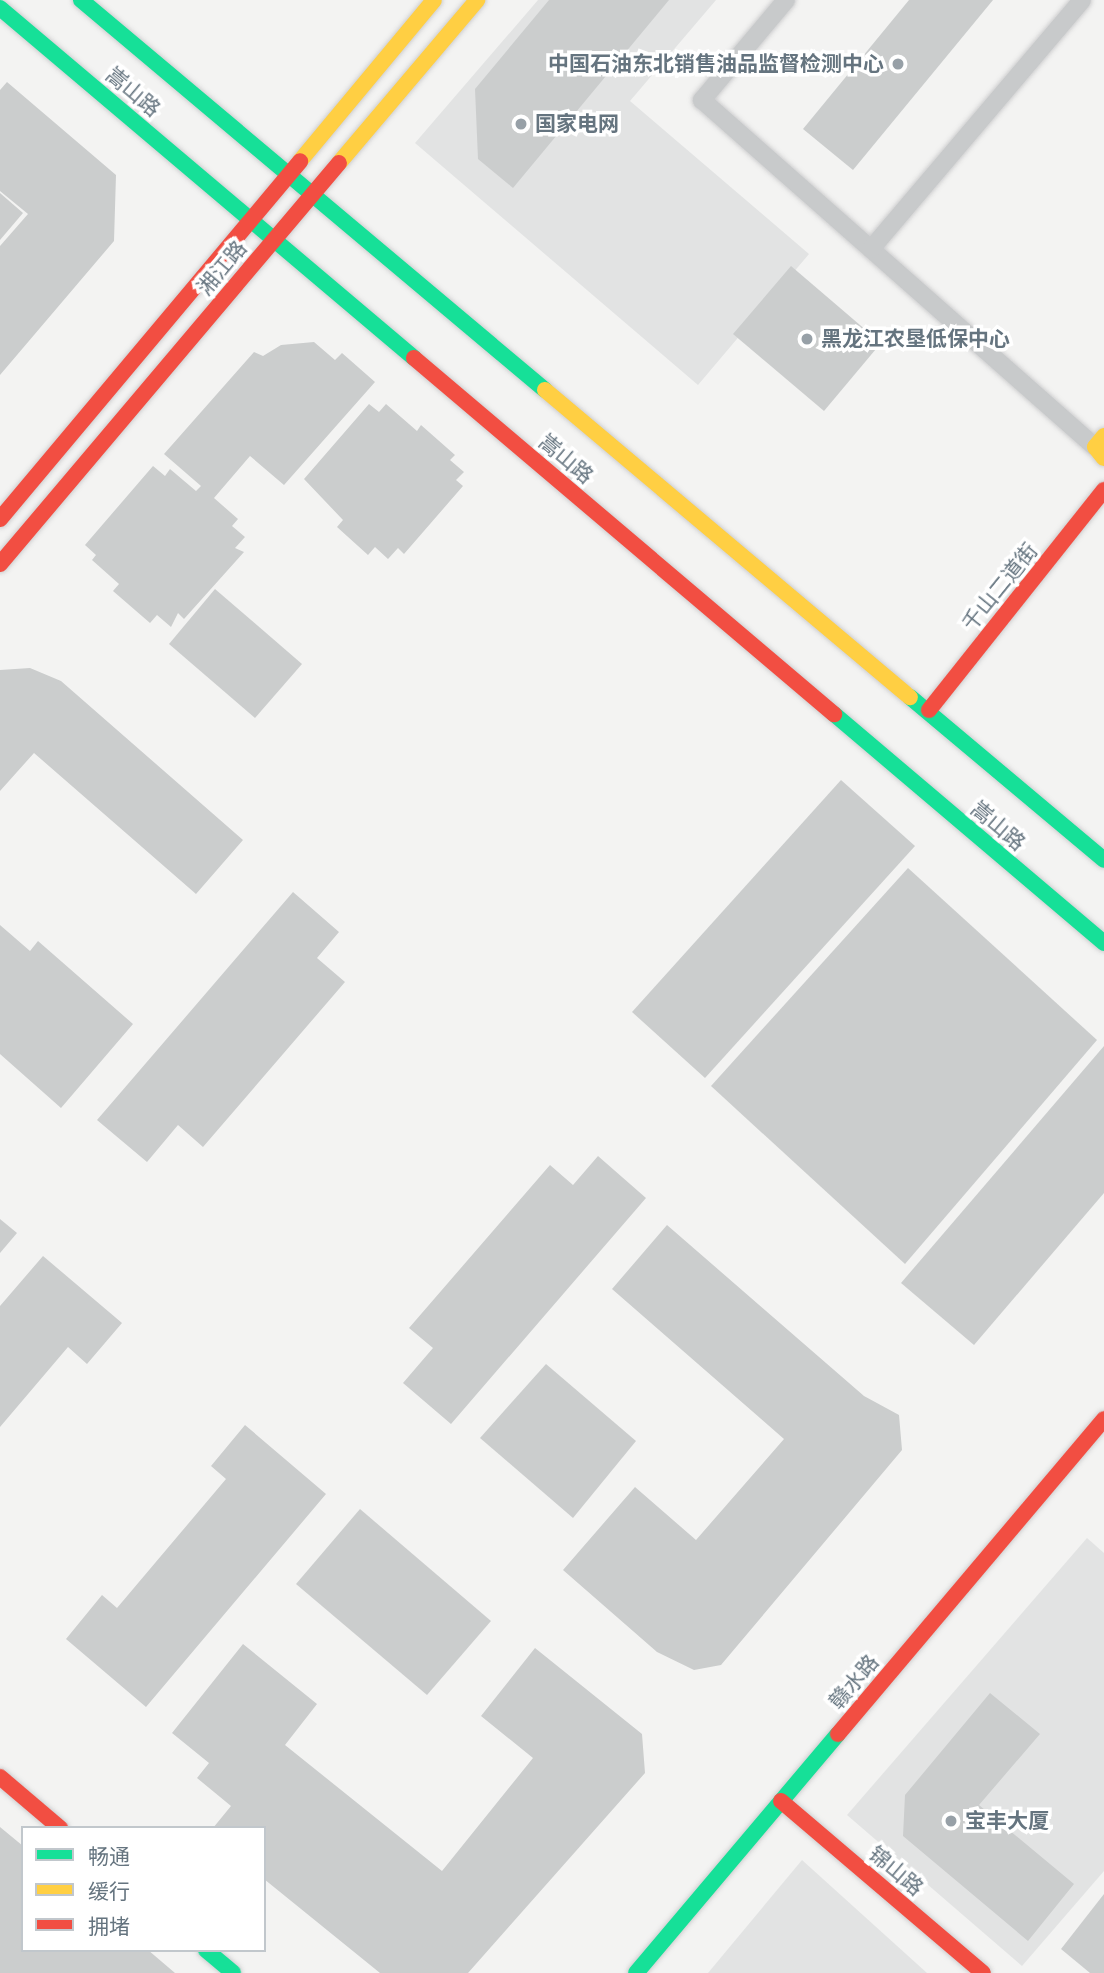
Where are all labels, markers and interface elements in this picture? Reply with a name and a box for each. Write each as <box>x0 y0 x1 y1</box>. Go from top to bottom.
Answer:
place label: 中国石油东北销售油品监督检测中心 <box>548 51 884 77</box>
marker: 中国石油东北销售油品监督检测中心 <box>890 56 906 72</box>
street label: 嵩山路 <box>101 62 165 122</box>
place label: 国家电网 <box>535 111 619 137</box>
marker: 国家电网 <box>513 116 529 132</box>
street label: 湘江路 <box>192 236 252 300</box>
place label: 黑龙江农垦低保中心 <box>821 326 1010 352</box>
marker: 黑龙江农垦低保中心 <box>799 331 815 347</box>
street label: 嵩山路 <box>534 429 598 489</box>
street label: 千山二道街 <box>957 538 1043 636</box>
street label: 嵩山路 <box>966 796 1030 856</box>
street label: 赣水路 <box>824 1650 884 1714</box>
place label: 宝丰大厦 <box>965 1808 1049 1834</box>
marker: 宝丰大厦 <box>943 1813 959 1829</box>
legend <box>21 1826 266 1952</box>
street label: 锦山路 <box>864 1841 928 1901</box>
text: 畅通 <box>88 1845 130 1869</box>
text: 缓行 <box>88 1880 130 1904</box>
text: 拥堵 <box>88 1915 130 1939</box>

